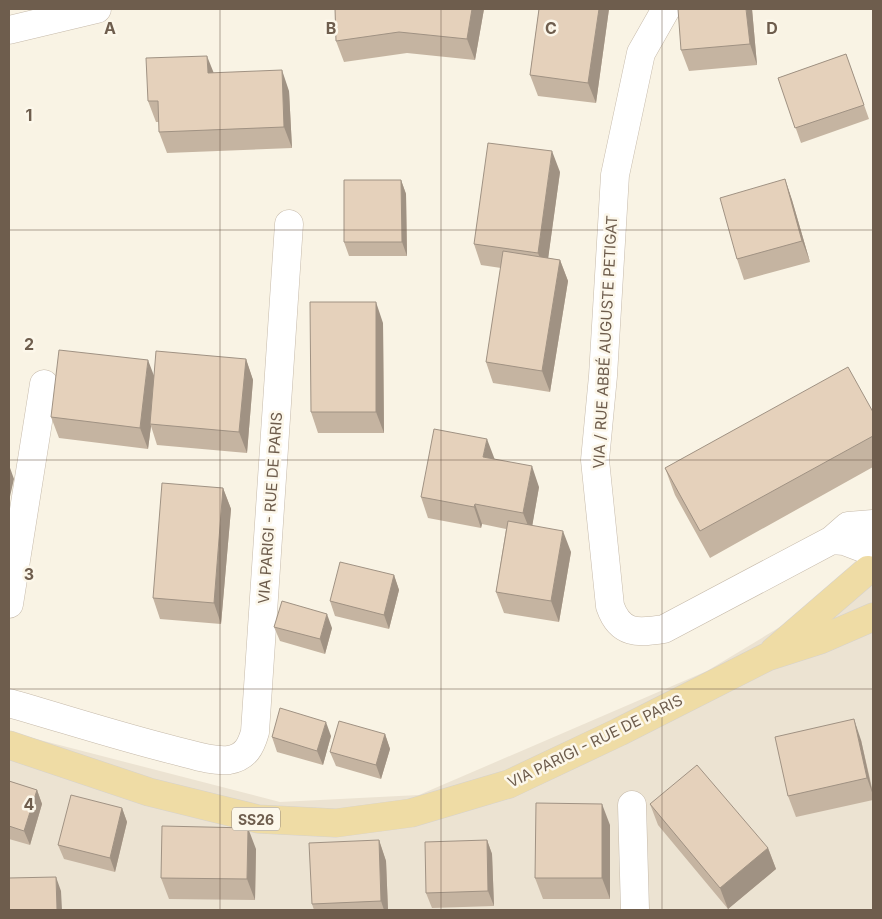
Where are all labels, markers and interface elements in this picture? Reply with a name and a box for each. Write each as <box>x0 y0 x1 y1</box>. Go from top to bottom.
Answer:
text: A <box>104 18 116 38</box>
text: B <box>326 18 336 38</box>
text: C <box>545 18 557 38</box>
text: D <box>766 18 778 38</box>
text: 1 <box>26 105 32 125</box>
street label: VIA / RUE ABBÉ AUGUSTE PETIGAT <box>589 215 621 469</box>
text: 2 <box>24 334 34 354</box>
street label: VIA PARIGI - RUE DE PARIS <box>254 411 286 605</box>
text: 3 <box>24 564 34 584</box>
street label: VIA PARIGI - RUE DE PARIS <box>504 690 686 792</box>
text: 4 <box>24 794 35 814</box>
road number: SS26 <box>232 808 280 831</box>

